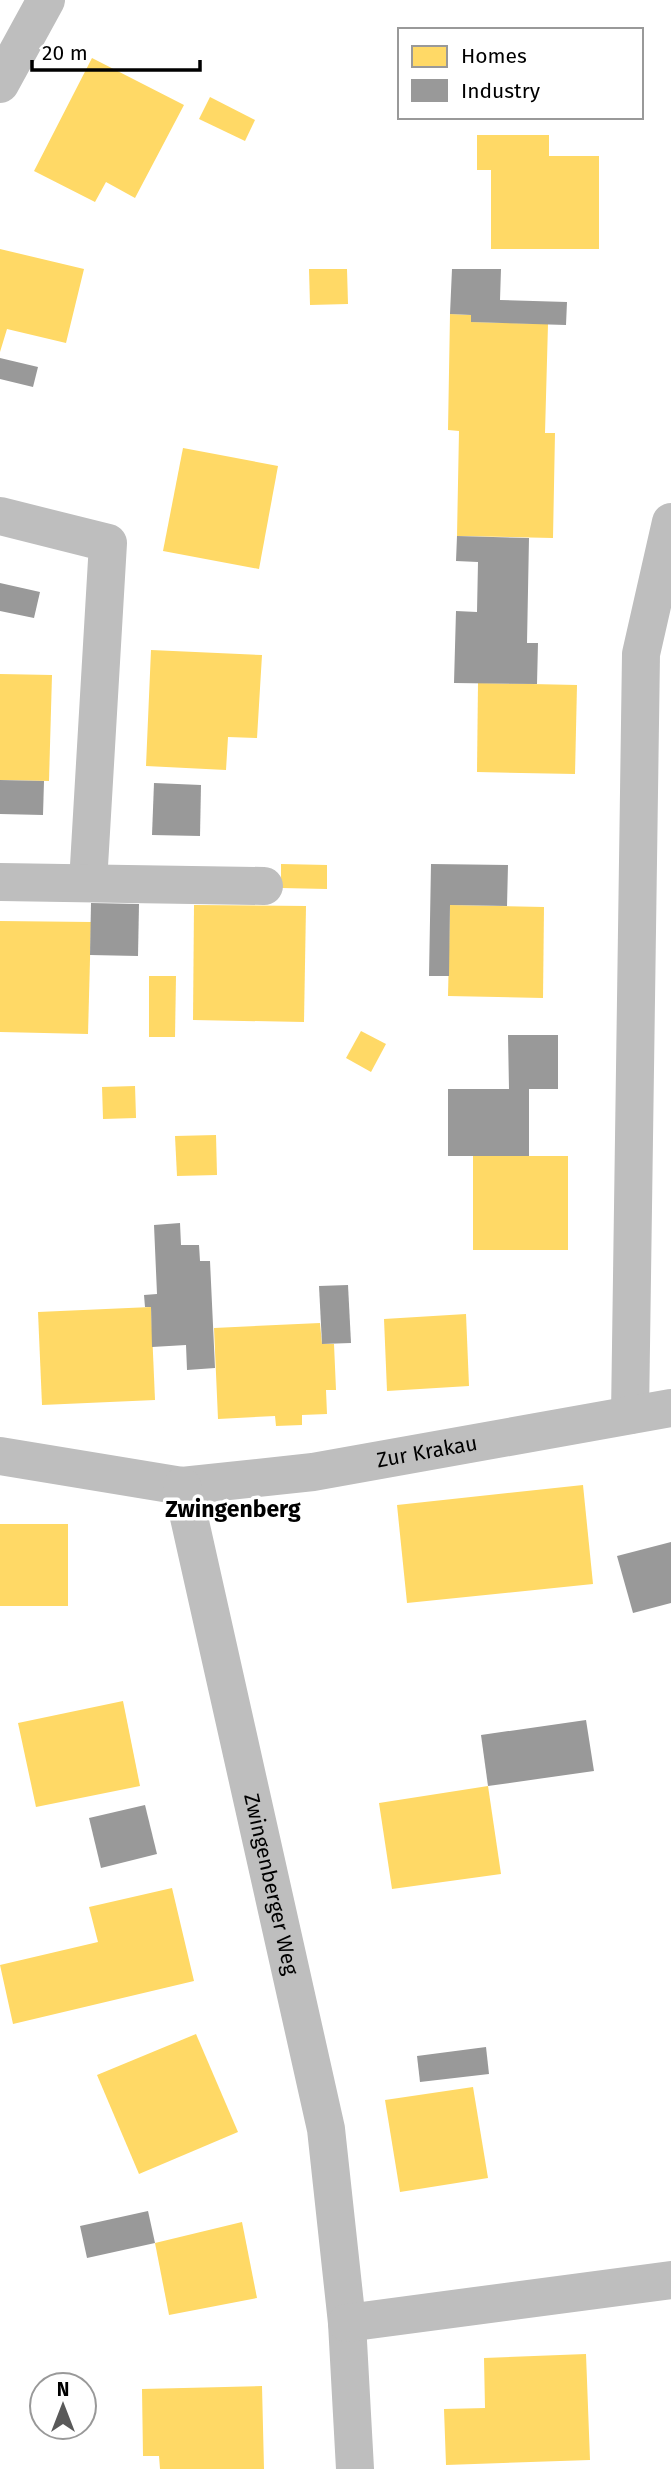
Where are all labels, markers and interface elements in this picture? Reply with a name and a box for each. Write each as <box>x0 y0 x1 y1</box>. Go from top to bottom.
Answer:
scale bar <box>32 28 200 72</box>
legend <box>398 28 643 119</box>
text: 20 m <box>42 40 88 66</box>
text: Homes <box>461 43 527 69</box>
text: Industry <box>461 78 541 104</box>
street label: Zur Krakau <box>375 1430 479 1473</box>
district label: Zwingenberg <box>165 1495 301 1523</box>
street label: Zwingenberger Weg <box>238 1791 304 1978</box>
north arrow <box>28 2371 98 2441</box>
text: N <box>57 2378 69 2401</box>

